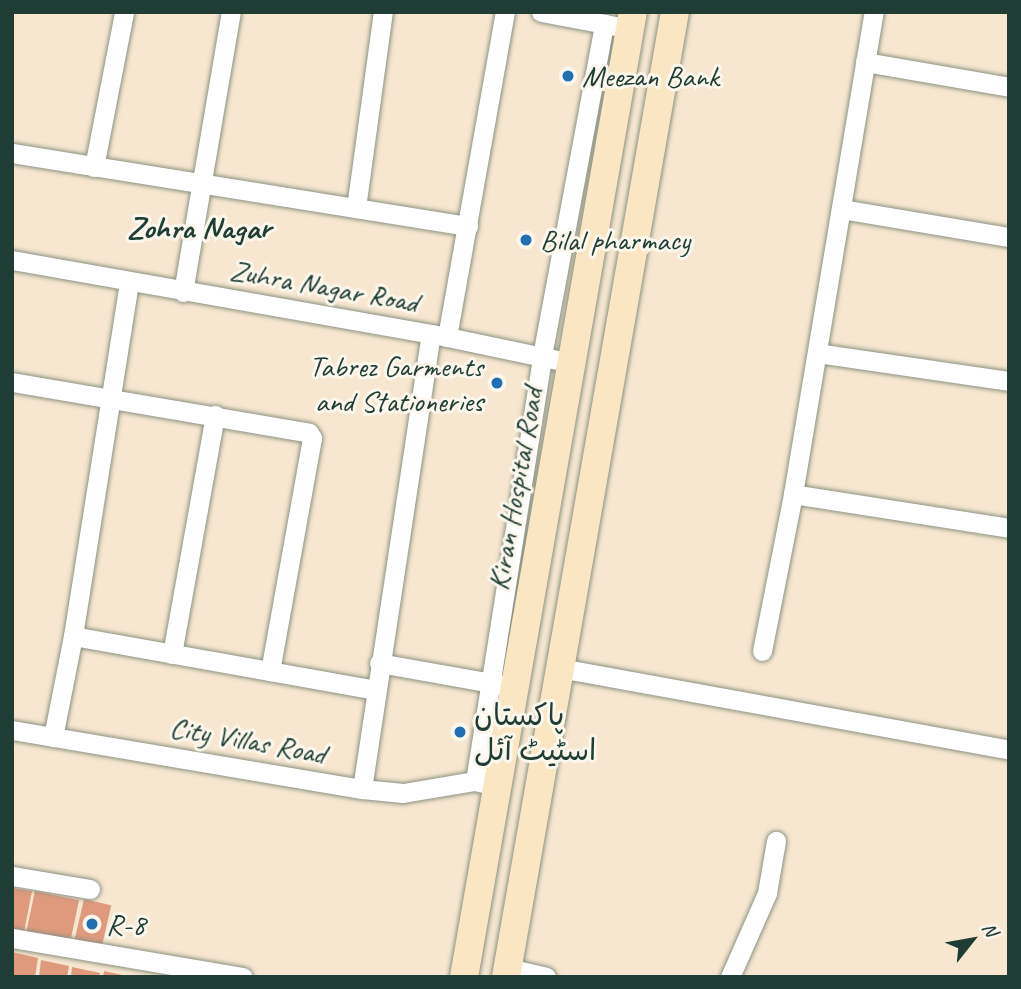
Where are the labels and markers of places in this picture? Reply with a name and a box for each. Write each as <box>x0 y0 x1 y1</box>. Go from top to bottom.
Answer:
place label: Meezan Bank <box>582 58 719 94</box>
marker: Meezan Bank <box>560 68 576 84</box>
place label: Bilal pharmacy <box>540 222 689 258</box>
marker: Bilal pharmacy <box>518 232 534 248</box>
place label: Tabrez Garments and Stationeries <box>308 348 483 418</box>
marker: Tabrez Garments and Stationeries <box>489 375 505 391</box>
place label: پاکستان اسٹیٹ آئل <box>474 697 596 768</box>
marker: پاکستان اسٹیٹ آئل <box>452 724 468 740</box>
place label: R-8 <box>106 906 145 942</box>
marker: R-8 <box>84 916 100 932</box>

